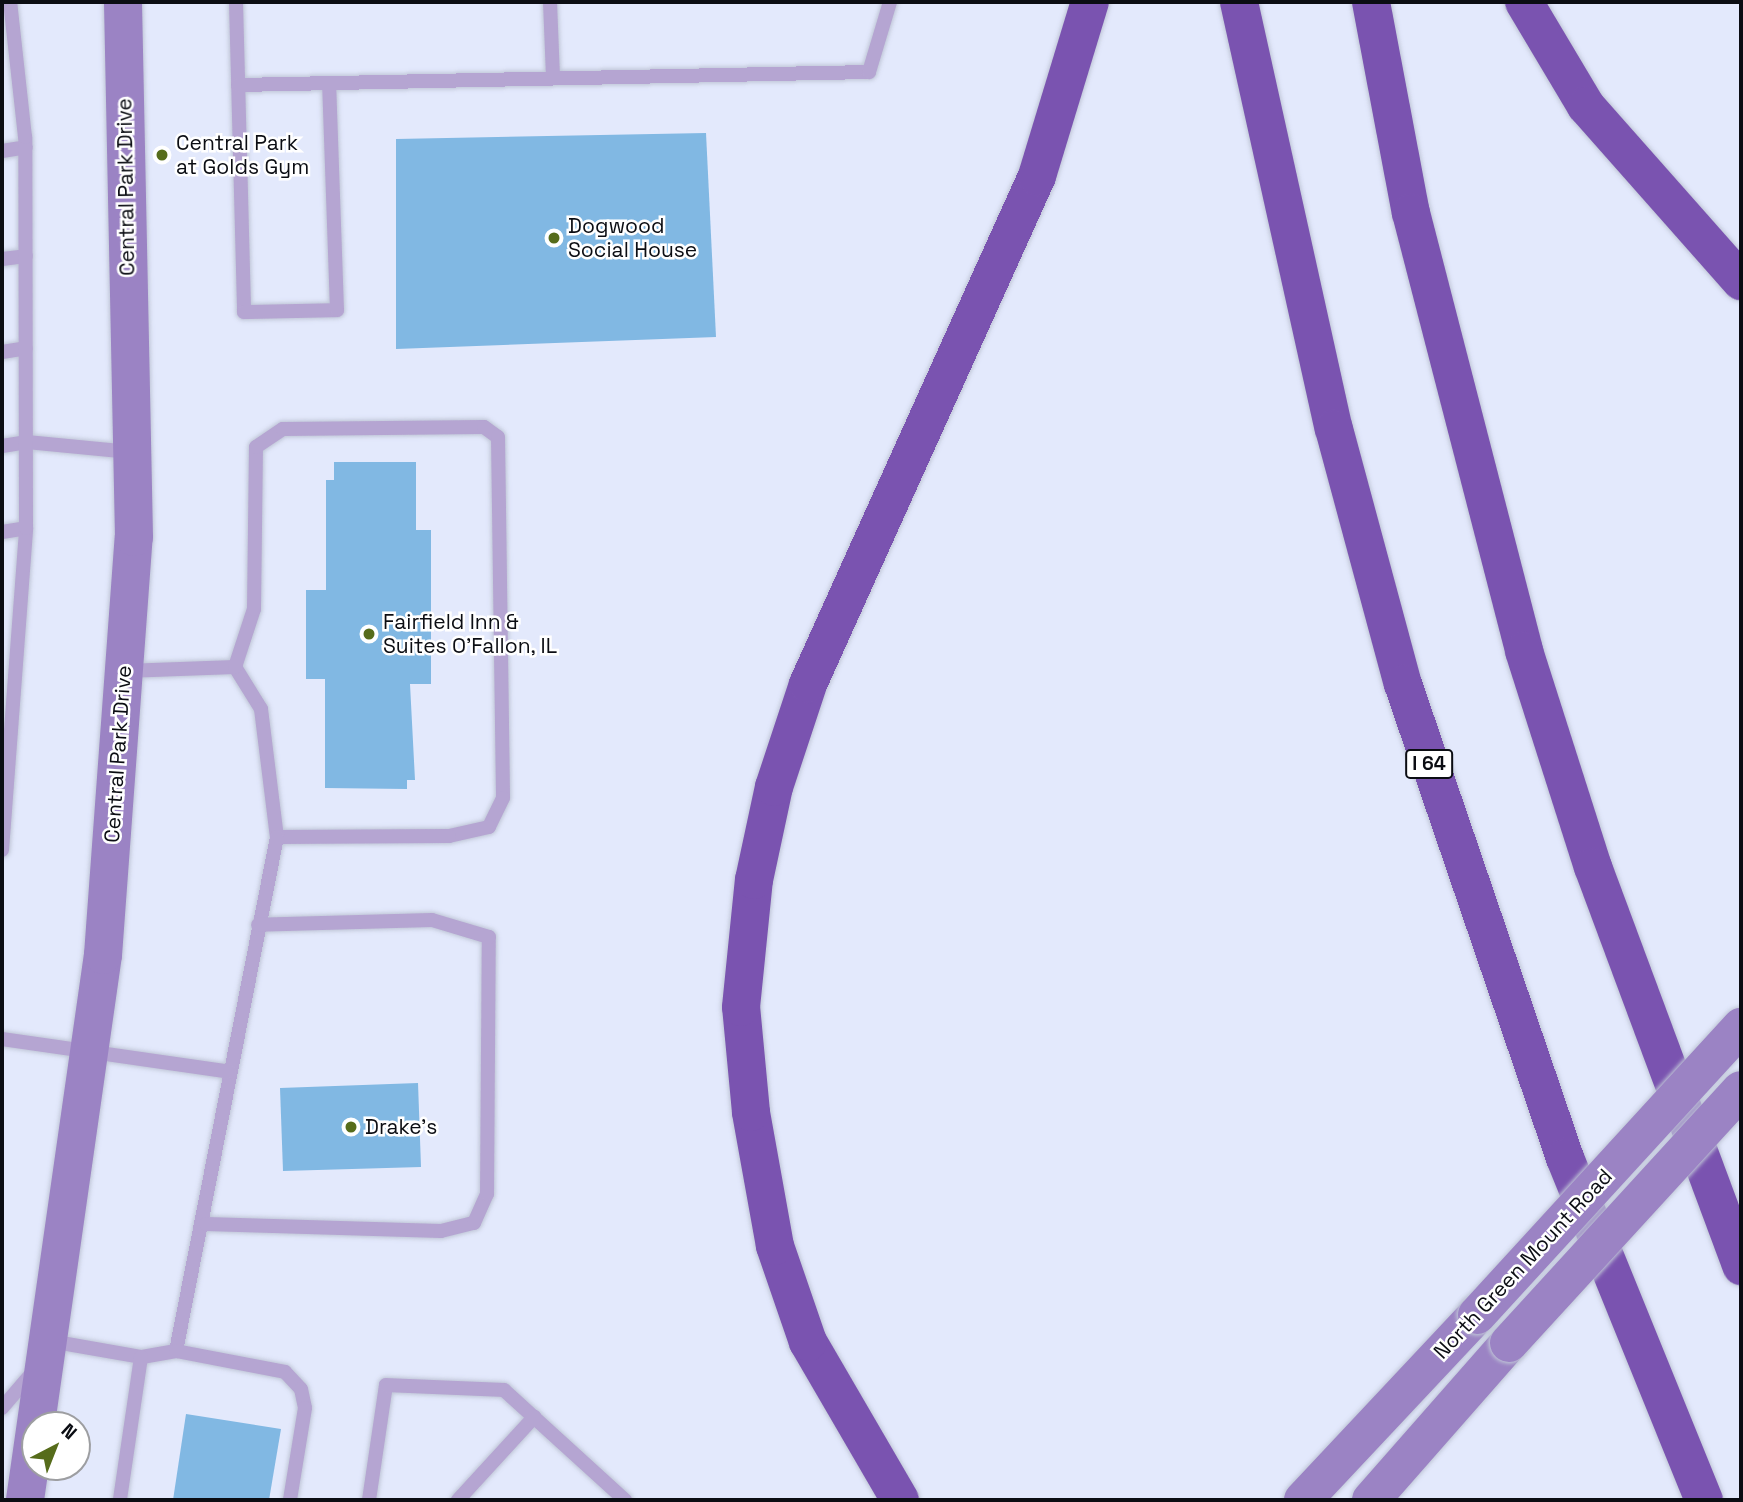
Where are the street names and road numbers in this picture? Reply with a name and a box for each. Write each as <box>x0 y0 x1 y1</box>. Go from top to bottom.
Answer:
street label: Central Park Drive <box>112 98 140 276</box>
street label: Central Park Drive <box>99 664 137 844</box>
road number: I 64 <box>1404 748 1454 779</box>
street label: North Green Mount Road <box>1428 1164 1618 1364</box>

